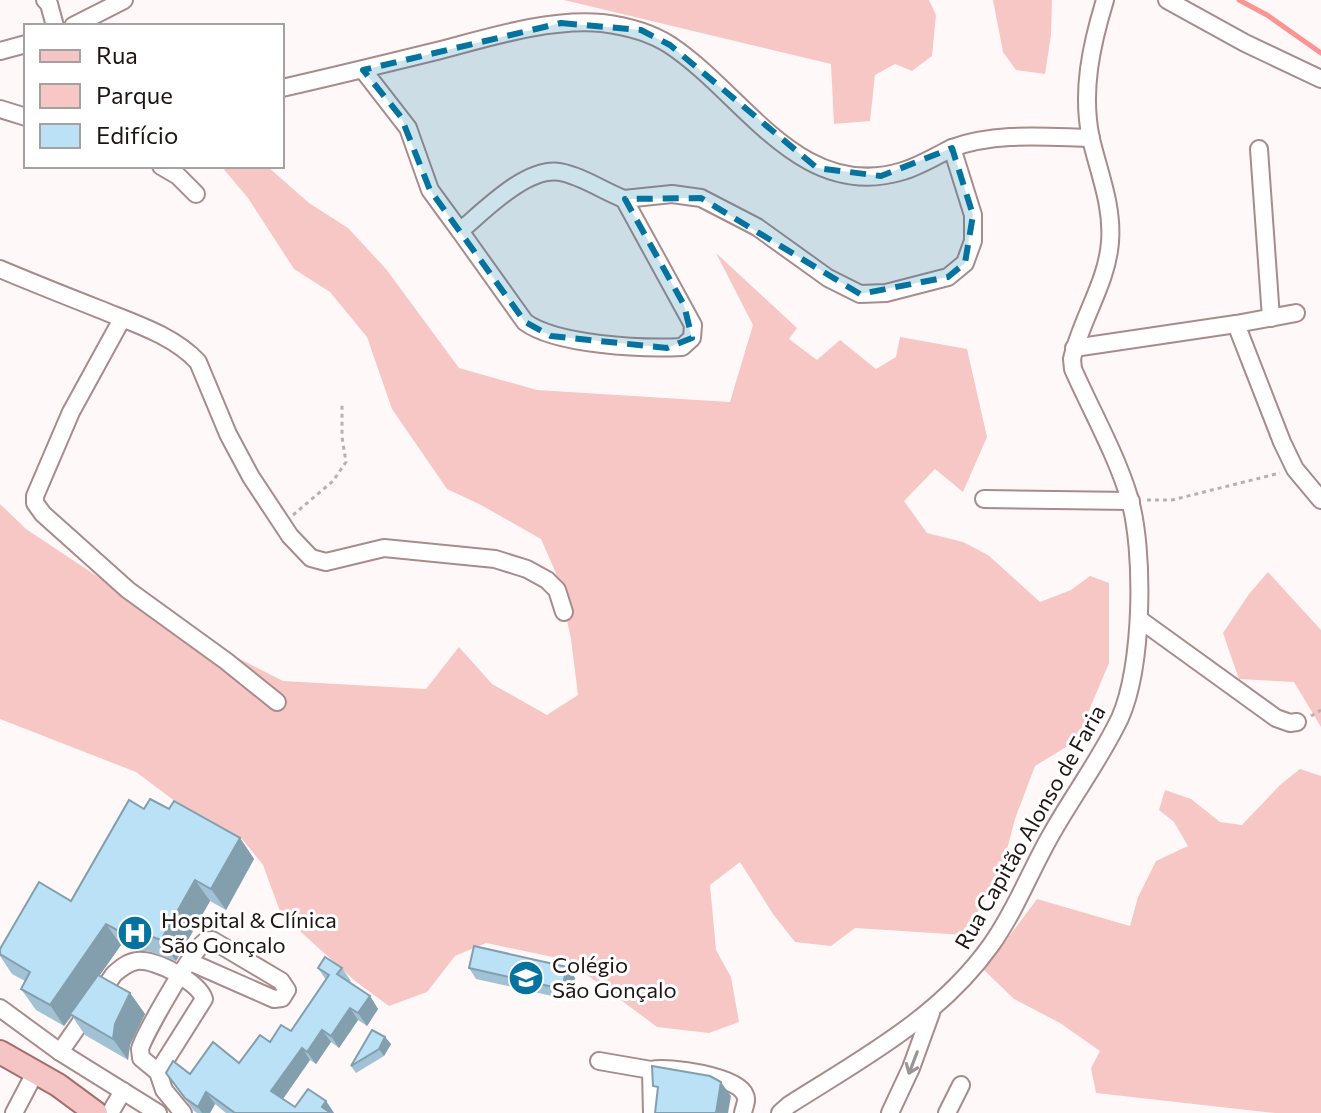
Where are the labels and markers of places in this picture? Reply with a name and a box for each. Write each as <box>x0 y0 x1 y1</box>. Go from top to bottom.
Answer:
place label: Hospital & Clínica São Gonçalo <box>161 906 337 958</box>
hospital icon: Hospital & Clínica São Gonçalo <box>116 914 154 952</box>
place label: Colégio São Gonçalo <box>552 951 677 1003</box>
school or university icon: Colégio São Gonçalo <box>507 959 545 997</box>

